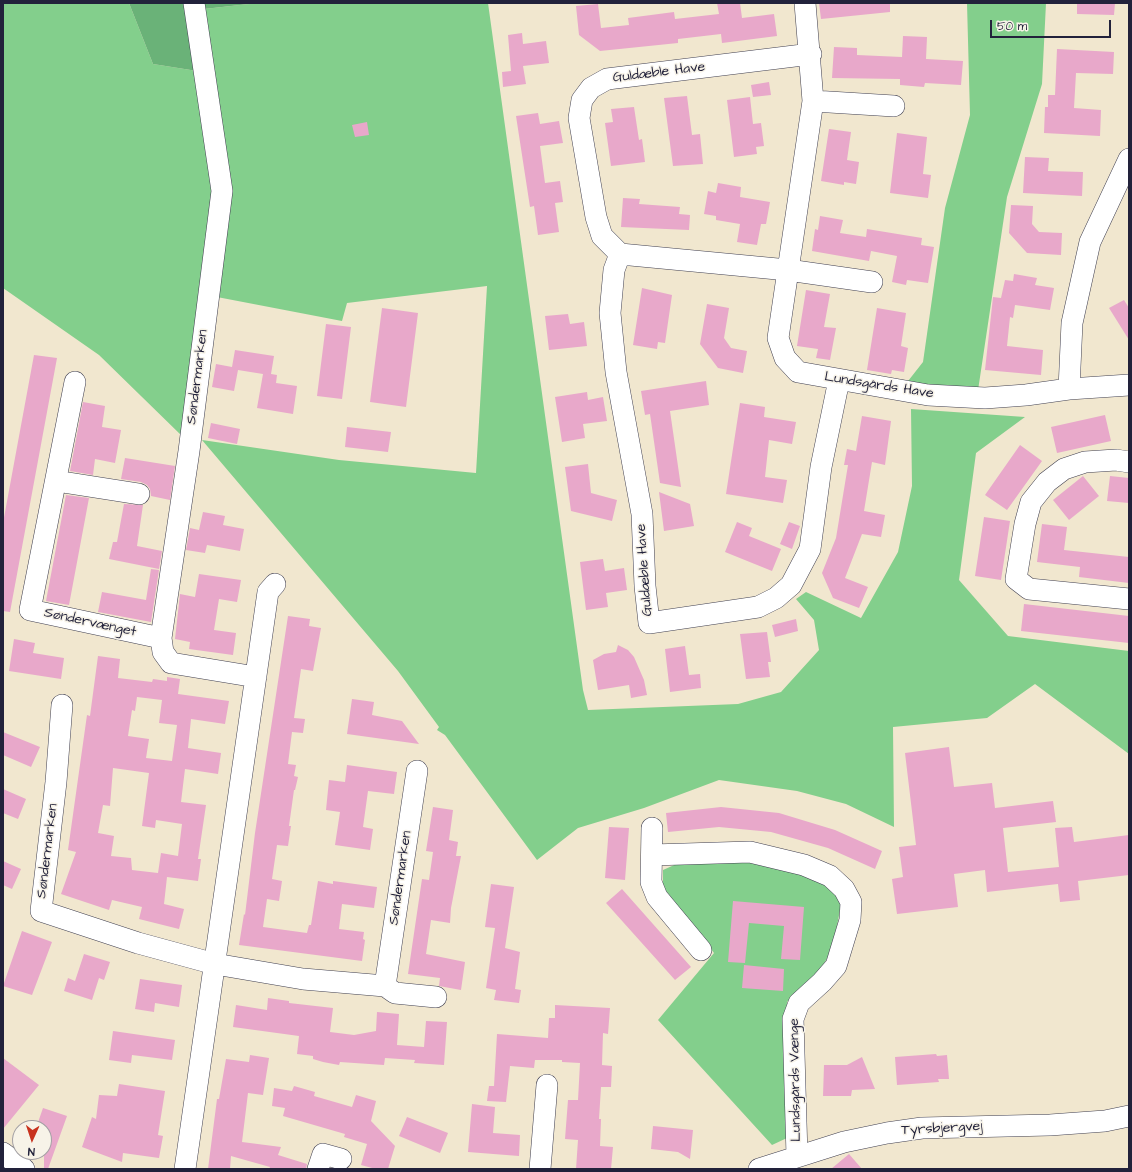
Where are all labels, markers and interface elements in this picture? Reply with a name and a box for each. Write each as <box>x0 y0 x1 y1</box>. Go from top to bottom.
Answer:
scale bar <box>992 12 1113 38</box>
text: 50 m <box>997 18 1027 35</box>
street label: Guldæble Have <box>612 59 706 87</box>
street label: Søndermarken <box>184 329 212 425</box>
street label: Lundsgårds Have <box>823 369 935 403</box>
street label: Guldæble Have <box>633 523 657 617</box>
street label: Søndervænget <box>42 605 138 641</box>
street label: Søndermarken <box>34 803 62 899</box>
street label: Søndermarken <box>386 830 416 926</box>
street label: Lundsgårds Vænge <box>787 1018 805 1142</box>
street label: Tyrsbjergvej <box>901 1118 983 1140</box>
north arrow <box>12 1120 52 1160</box>
text: N <box>28 1144 35 1159</box>

